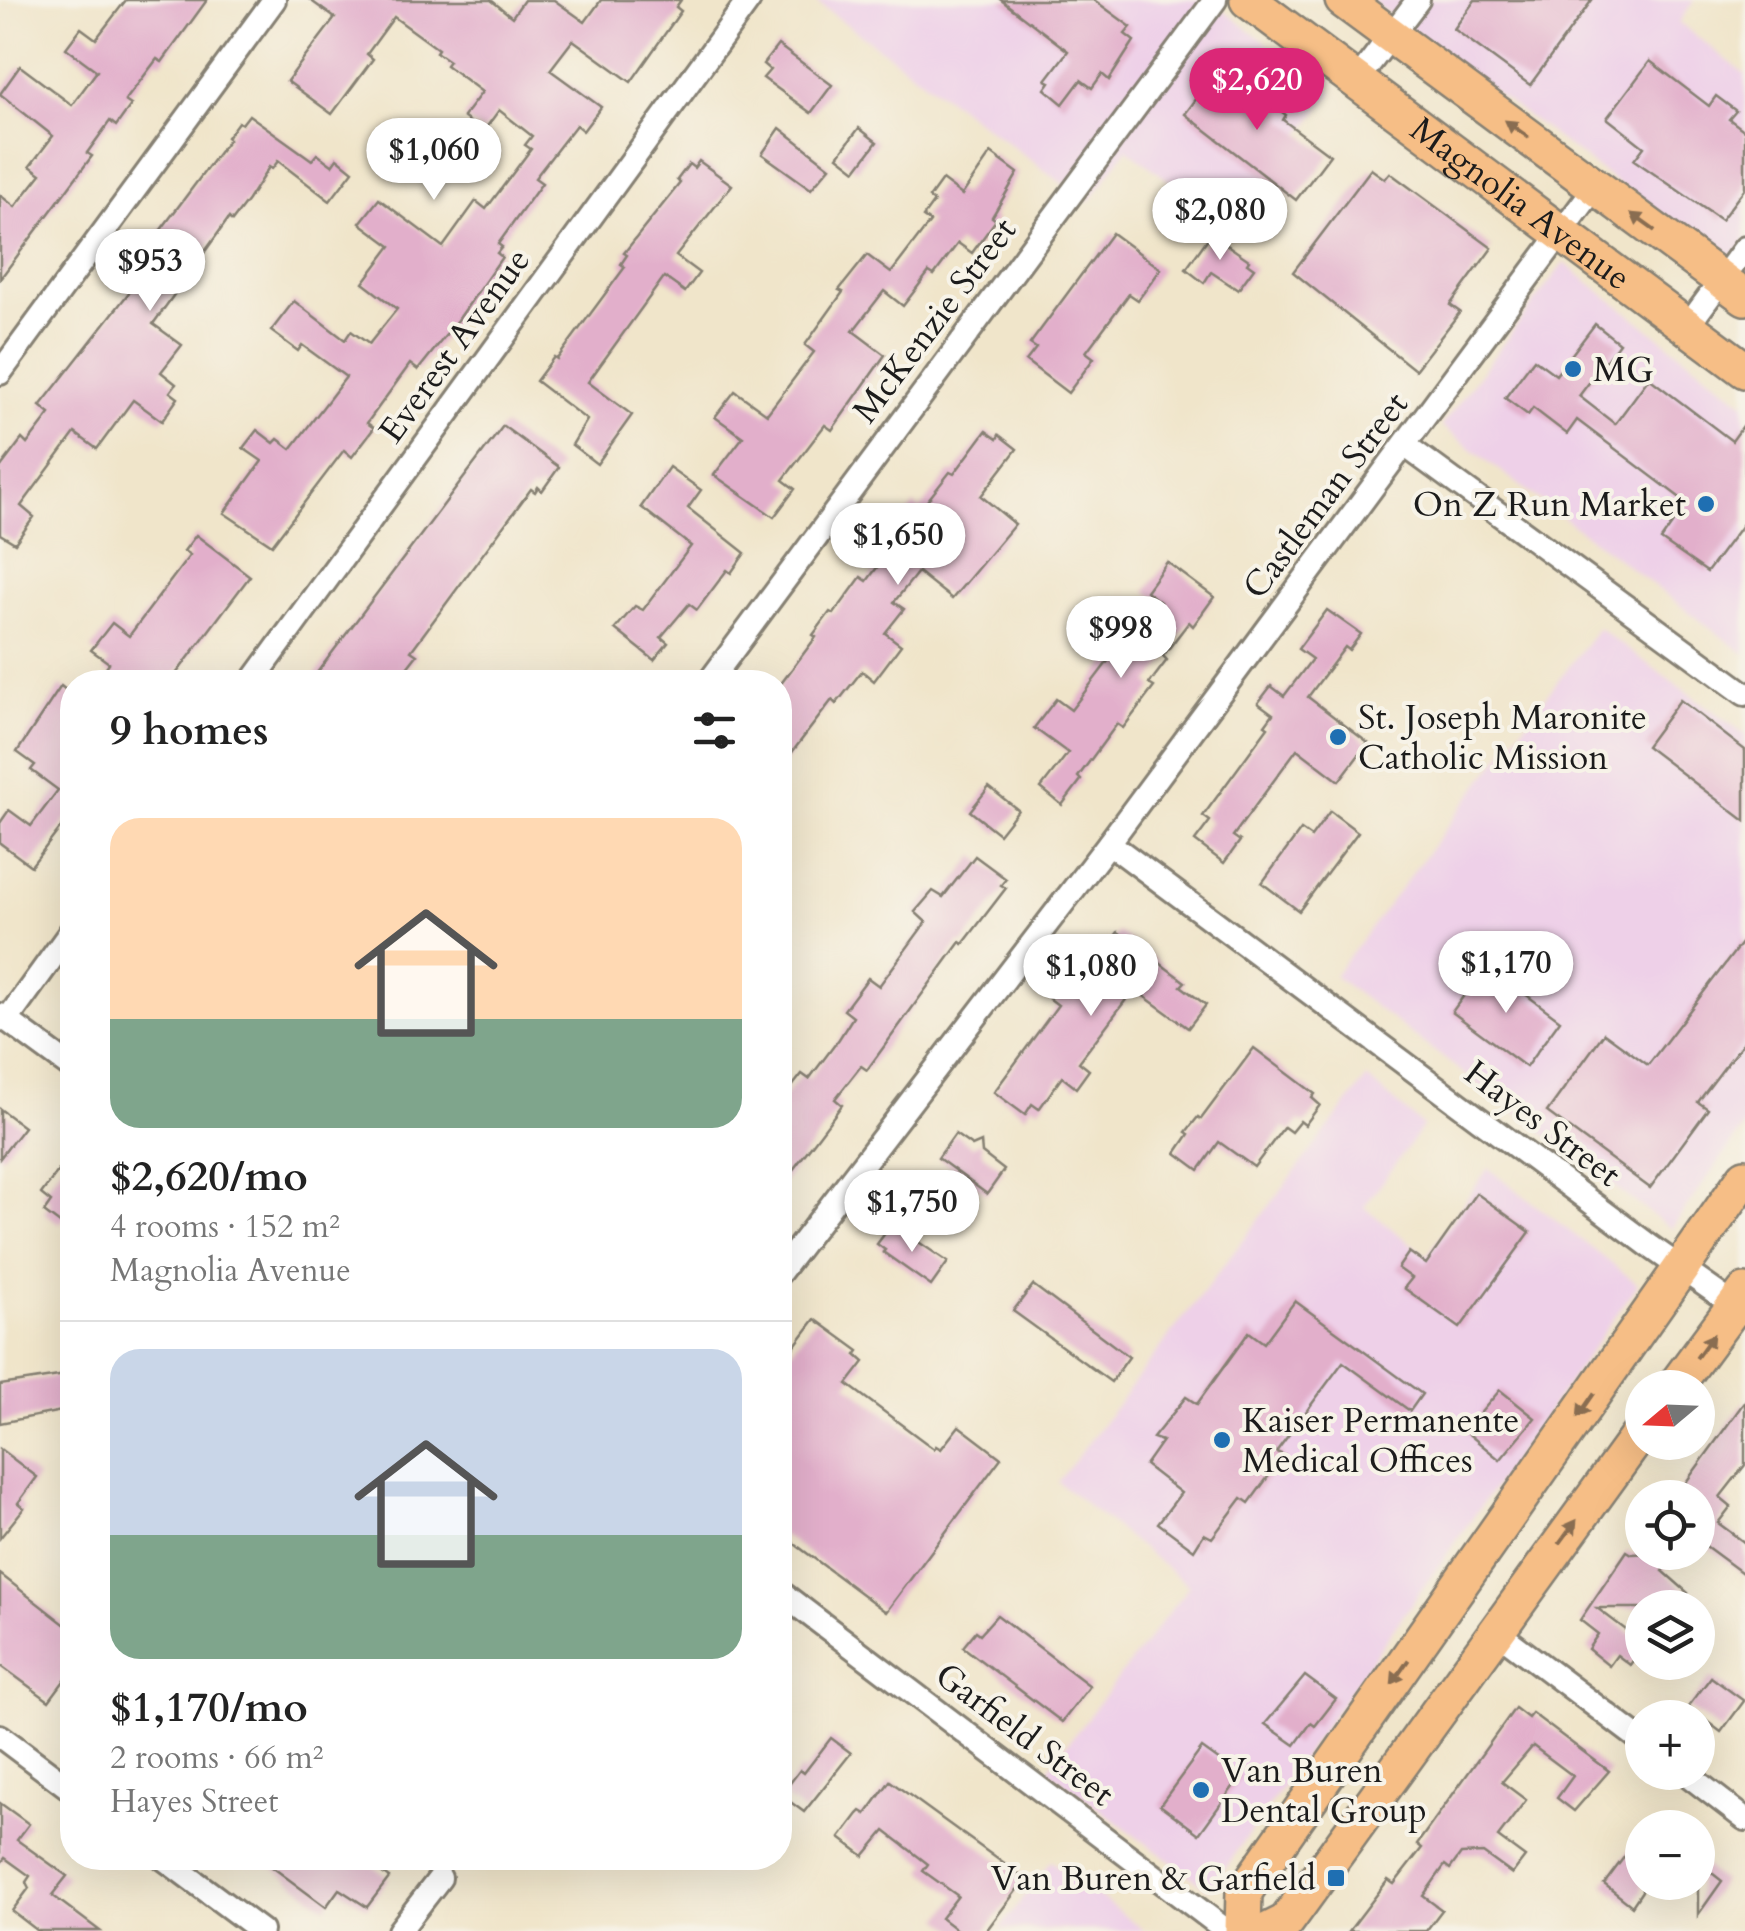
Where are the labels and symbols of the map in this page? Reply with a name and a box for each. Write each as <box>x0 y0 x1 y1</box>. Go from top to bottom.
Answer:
pin: $2,620 <box>1176 48 1338 133</box>
street label: Magnolia Avenue <box>1400 106 1640 302</box>
pin: $1,060 <box>353 118 515 203</box>
one-way arrow <box>1503 120 1530 140</box>
pin: $2,080 <box>1139 178 1301 263</box>
street label: McKenzie Street <box>842 208 1028 433</box>
one-way arrow <box>1630 213 1656 232</box>
pin: $953 <box>91 229 209 314</box>
street label: Everest Avenue <box>368 239 542 453</box>
place label: MG <box>1593 346 1654 394</box>
marker: MG <box>1562 358 1584 380</box>
street label: Castleman Street <box>1232 382 1419 609</box>
place label: On Z Run Market <box>1413 481 1686 529</box>
marker: On Z Run Market <box>1695 493 1717 515</box>
pin: $1,650 <box>817 503 979 588</box>
pin: $998 <box>1062 596 1180 681</box>
place label: St. Joseph Maronite Catholic Mission <box>1358 694 1647 782</box>
marker: St. Joseph Maronite Catholic Mission <box>1327 726 1349 748</box>
pin: $1,170 <box>1425 931 1587 1016</box>
pin: $1,080 <box>1010 934 1172 1019</box>
street label: Hayes Street <box>1454 1049 1630 1198</box>
pin: $1,750 <box>831 1170 993 1255</box>
one-way arrow <box>1694 1333 1714 1359</box>
north arrow <box>1625 1370 1715 1460</box>
one-way arrow <box>1577 1392 1596 1419</box>
place label: Kaiser Permanente Medical Offices <box>1242 1397 1520 1485</box>
marker: Kaiser Permanente Medical Offices <box>1211 1429 1233 1451</box>
one-way arrow <box>1558 1519 1577 1545</box>
street label: Garfield Street <box>925 1652 1124 1818</box>
one-way arrow <box>1391 1658 1410 1685</box>
place label: Van Buren Dental Group <box>1221 1747 1427 1835</box>
marker: Van Buren Dental Group <box>1190 1779 1212 1801</box>
place label: Van Buren & Garfield <box>991 1855 1316 1903</box>
marker: Van Buren & Garfield <box>1325 1867 1347 1889</box>

